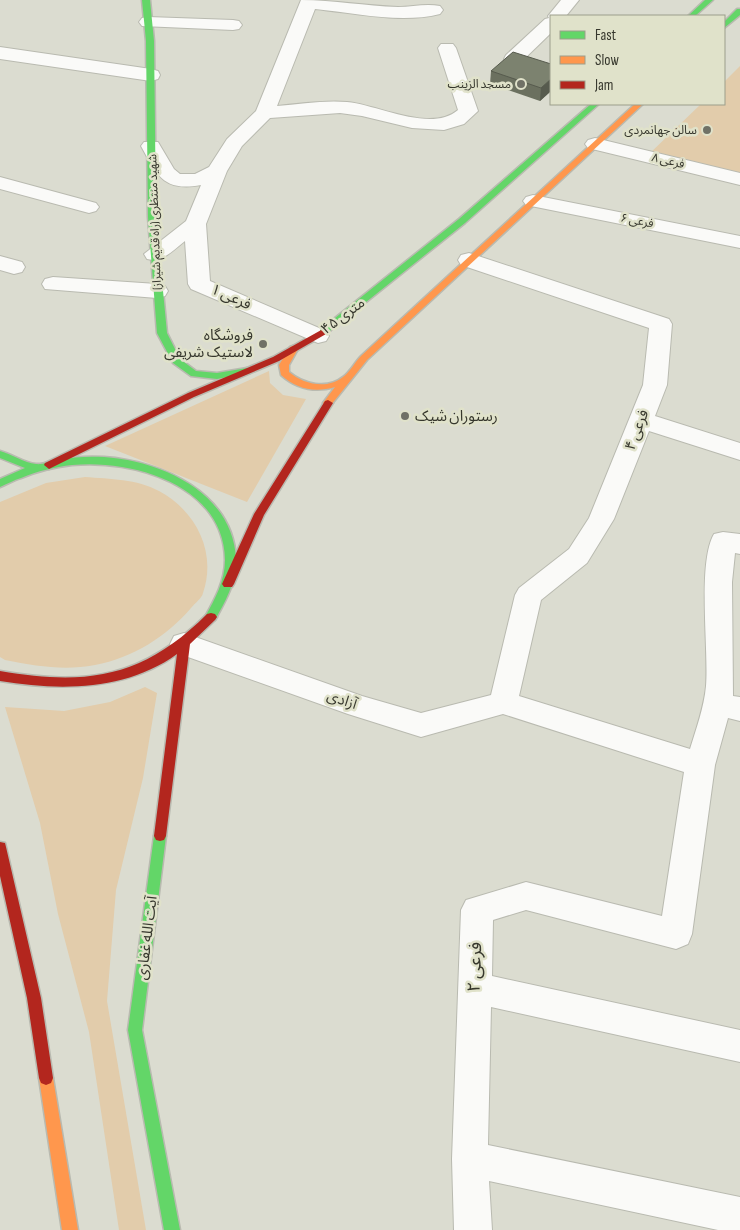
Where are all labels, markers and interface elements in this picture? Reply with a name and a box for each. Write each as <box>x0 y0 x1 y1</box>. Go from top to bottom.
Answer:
legend <box>550 15 725 105</box>
text: Fast <box>595 26 617 45</box>
text: Slow <box>595 51 619 70</box>
text: Jam <box>594 76 613 95</box>
place label: مسجد الزینب <box>447 77 511 92</box>
marker: مسجد الزینب <box>515 78 527 90</box>
place label: سالن جهانمردی <box>624 123 697 138</box>
marker: سالن جهانمردی <box>701 124 713 136</box>
street label: فرعی ۸ <box>650 150 686 172</box>
street label: شهید منتظری (راه قدیم شیراز) <box>145 154 166 290</box>
street label: فرعی ۶ <box>619 210 655 232</box>
street label: فرعی ۱ <box>208 280 254 314</box>
street label: ۴۵ متری <box>317 293 369 339</box>
place label: فروشگاه لاستیک شریفی <box>164 326 253 362</box>
marker: فروشگاه لاستیک شریفی <box>257 338 269 350</box>
place label: رستوران شیک <box>415 407 498 426</box>
street label: فرعی ۴ <box>621 407 653 453</box>
marker: رستوران شیک <box>399 410 411 422</box>
street label: آزادی <box>324 686 360 714</box>
street label: آیت الله غفاری <box>132 894 162 981</box>
street label: فرعی ۲ <box>464 942 486 992</box>

